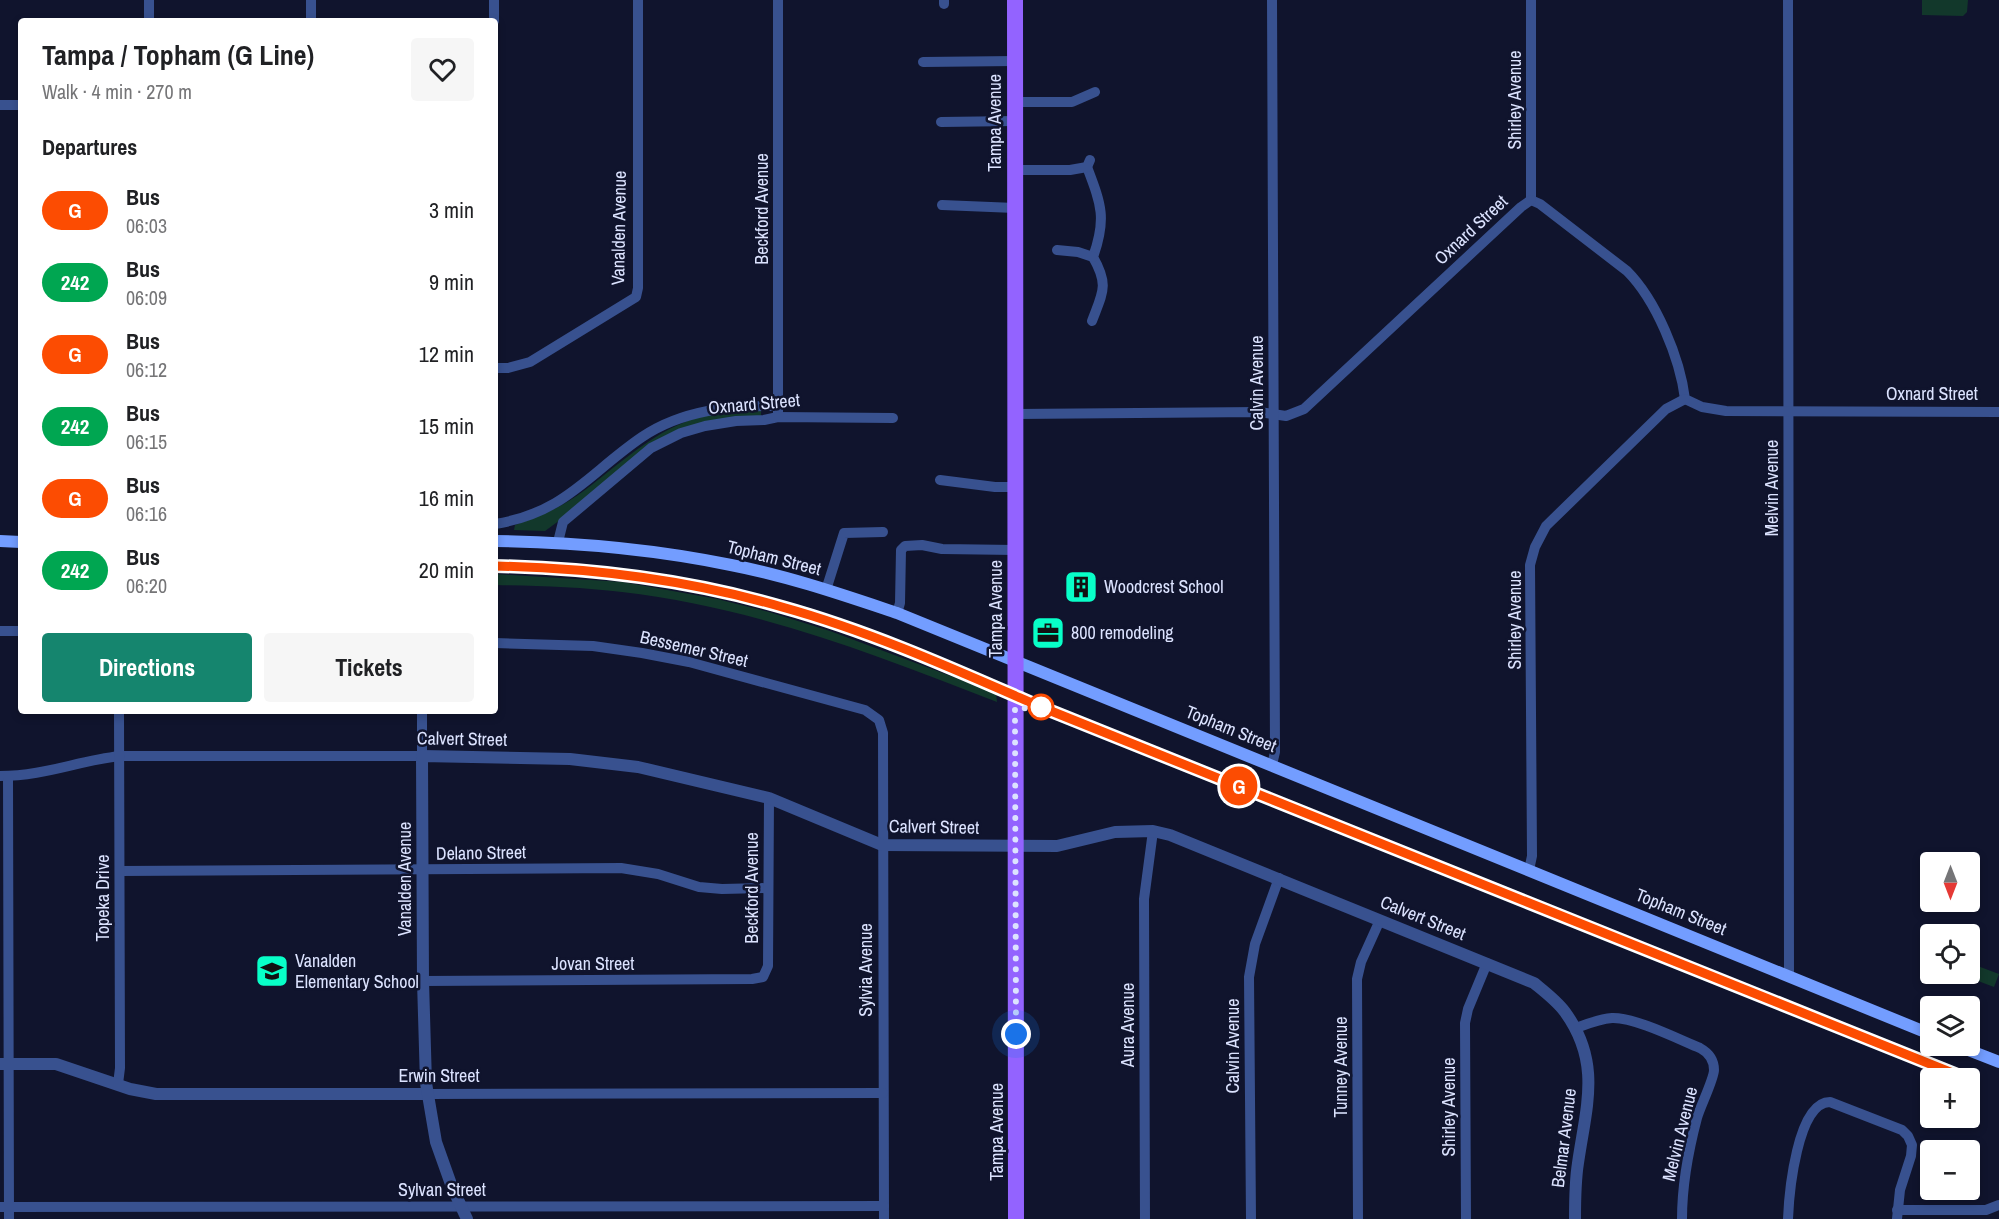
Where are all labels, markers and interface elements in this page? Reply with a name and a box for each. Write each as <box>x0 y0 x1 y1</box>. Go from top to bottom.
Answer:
text: Tampa / Topham (G Line) <box>42 36 314 74</box>
button: heart <box>411 38 474 101</box>
street label: Shirley Avenue <box>1502 50 1527 150</box>
street label: Tampa Avenue <box>982 74 1007 172</box>
text: Walk · 4 min · 270 m <box>42 78 192 105</box>
text: Departures <box>42 132 137 162</box>
street label: Beckford Avenue <box>749 153 774 265</box>
street label: Vanalden Avenue <box>605 171 632 285</box>
text: Bus <box>126 182 160 212</box>
street label: Oxnard Street <box>1429 189 1513 270</box>
text: 3 min <box>429 195 474 225</box>
text: G <box>68 196 82 225</box>
text: 06:03 <box>126 212 167 239</box>
text: Bus <box>126 254 160 284</box>
text: 9 min <box>429 267 474 297</box>
text: 242 <box>61 268 89 297</box>
text: 06:09 <box>126 284 167 311</box>
text: Bus <box>126 326 160 356</box>
street label: Calvin Avenue <box>1244 336 1269 430</box>
text: 12 min <box>419 339 474 369</box>
text: G <box>68 340 82 369</box>
text: 06:12 <box>126 356 167 383</box>
street label: Oxnard Street <box>1886 381 1978 406</box>
street label: Oxnard Street <box>707 387 801 420</box>
text: Bus <box>126 398 160 428</box>
text: 15 min <box>419 411 474 441</box>
text: 242 <box>61 412 89 441</box>
text: 06:15 <box>126 428 167 455</box>
street label: Melvin Avenue <box>1759 440 1784 536</box>
text: Bus <box>126 470 160 500</box>
text: 16 min <box>419 483 474 513</box>
text: G <box>68 484 82 513</box>
text: 06:16 <box>126 500 167 527</box>
street label: Topham Street <box>725 534 824 581</box>
text: Bus <box>126 542 160 572</box>
text: 20 min <box>419 555 474 585</box>
text: 242 <box>61 556 89 585</box>
street label: Tampa Avenue <box>983 560 1008 658</box>
building icon: Woodcrest School <box>1063 569 1099 605</box>
street label: Shirley Avenue <box>1502 570 1527 670</box>
text: 06:20 <box>126 572 167 599</box>
place label: Woodcrest School <box>1104 574 1224 599</box>
office icon: 800 remodeling <box>1030 615 1066 651</box>
place label: 800 remodeling <box>1071 620 1174 645</box>
street label: Bessemer Street <box>638 624 750 673</box>
button: Directions <box>42 633 252 702</box>
button: Tickets <box>264 633 474 702</box>
unlabelled marker <box>1028 694 1054 720</box>
street label: Topham Street <box>1182 699 1280 758</box>
street label: Calvert Street <box>417 725 507 752</box>
line badge: G <box>1220 766 1258 806</box>
text: G <box>1232 772 1246 801</box>
street label: Calvert Street <box>889 813 979 840</box>
street label: Vanalden Avenue <box>392 822 417 936</box>
street label: Beckford Avenue <box>739 832 764 944</box>
street label: Delano Street <box>436 839 526 866</box>
north arrow <box>1920 852 1980 912</box>
map controls <box>1920 852 1980 1200</box>
street label: Topeka Drive <box>90 855 115 941</box>
street label: Topham Street <box>1632 882 1730 941</box>
street label: Calvert Street <box>1377 889 1470 946</box>
street label: Sylvia Avenue <box>853 923 878 1017</box>
button: locate <box>1920 924 1980 984</box>
place label: Vanalden Elementary School <box>295 948 419 994</box>
street label: Jovan Street <box>552 951 634 976</box>
school or university icon: Vanalden Elementary School <box>254 953 290 989</box>
street label: Aura Avenue <box>1115 983 1140 1068</box>
button: layers <box>1920 996 1980 1056</box>
street label: Calvin Avenue <box>1220 999 1245 1093</box>
street label: Tunney Avenue <box>1328 1016 1353 1118</box>
your location <box>1001 1019 1031 1049</box>
street label: Shirley Avenue <box>1436 1057 1461 1157</box>
street label: Erwin Street <box>398 1063 480 1088</box>
button: + <box>1920 1068 1980 1128</box>
street label: Tampa Avenue <box>984 1083 1009 1181</box>
street label: Melvin Avenue <box>1656 1084 1703 1184</box>
street label: Belmar Avenue <box>1545 1087 1582 1189</box>
button: − <box>1920 1140 1980 1200</box>
street label: Sylvan Street <box>398 1177 486 1202</box>

